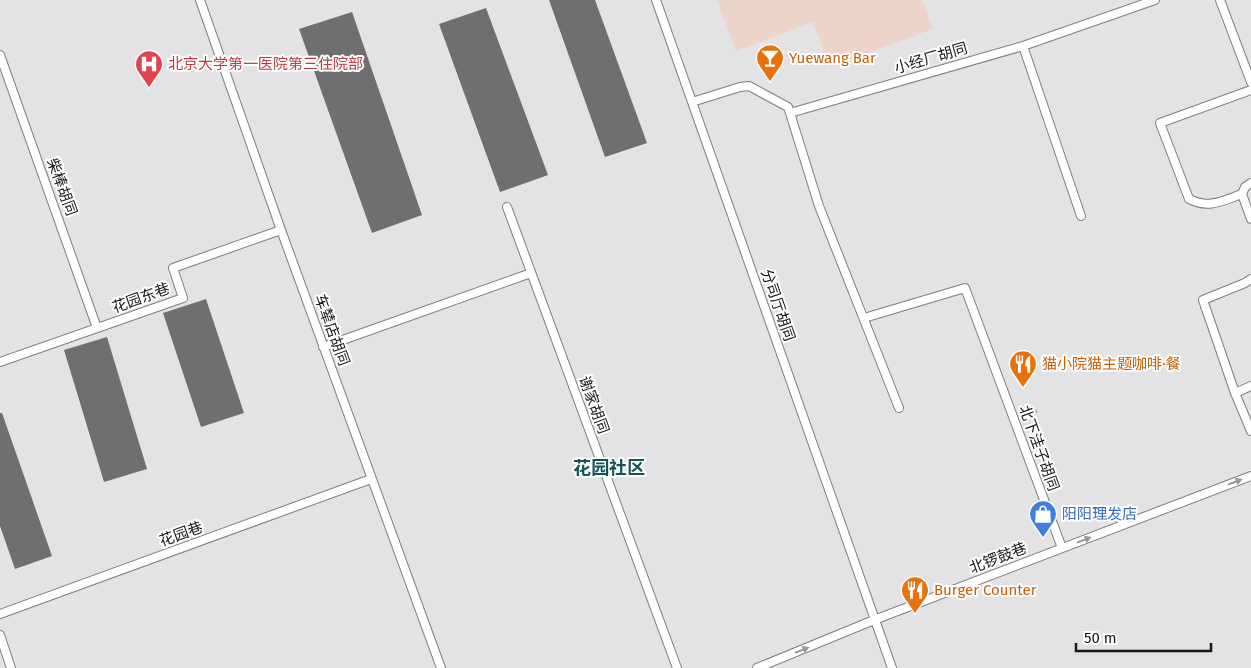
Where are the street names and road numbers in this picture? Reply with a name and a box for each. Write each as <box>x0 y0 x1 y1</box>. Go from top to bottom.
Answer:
street label: 小经厂胡同 <box>892 39 970 77</box>
street label: 柴棒胡同 <box>43 156 81 218</box>
street label: 分司厅胡同 <box>757 267 799 343</box>
street label: 花园东巷 <box>110 279 172 317</box>
street label: 车辇店胡同 <box>311 292 353 368</box>
street label: 谢家胡同 <box>575 374 613 436</box>
street label: 北下洼子胡同 <box>1015 403 1063 493</box>
street label: 花园巷 <box>157 518 205 550</box>
street label: 北锣鼓巷 <box>967 539 1029 577</box>

